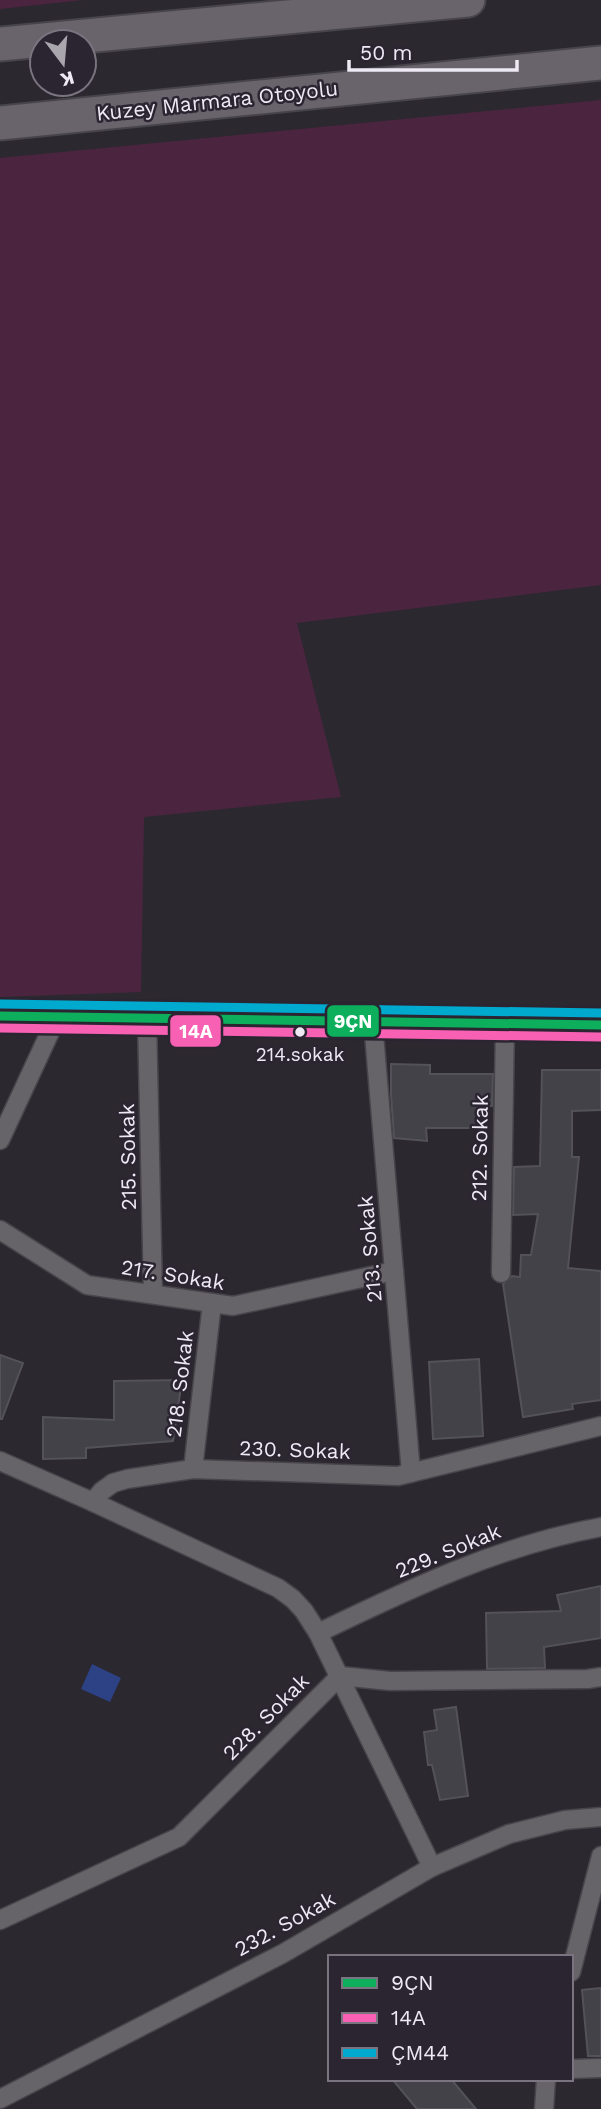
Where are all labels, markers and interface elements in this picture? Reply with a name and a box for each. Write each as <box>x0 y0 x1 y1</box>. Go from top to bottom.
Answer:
north arrow <box>28 28 98 98</box>
scale bar <box>349 28 517 72</box>
text: 50 m <box>360 40 412 65</box>
text: K <box>58 66 77 92</box>
street label: Kuzey Marmara Otoyolu <box>95 75 339 126</box>
line badge: 9ÇN <box>326 1004 380 1038</box>
text: 9ÇN <box>334 1010 372 1033</box>
line badge: 14A <box>169 1014 222 1048</box>
text: 14A <box>179 1020 213 1043</box>
marker: 214.sokak <box>293 1025 307 1039</box>
place label: 214.sokak <box>256 1043 344 1066</box>
street label: 212. Sokak <box>466 1094 493 1202</box>
street label: 215. Sokak <box>114 1103 141 1211</box>
street label: 213. Sokak <box>352 1195 387 1303</box>
street label: 217. Sokak <box>120 1254 227 1295</box>
street label: 218. Sokak <box>161 1329 198 1439</box>
street label: 230. Sokak <box>239 1435 351 1464</box>
street label: 229. Sokak <box>391 1518 504 1583</box>
street label: 228. Sokak <box>217 1668 314 1765</box>
street label: 232. Sokak <box>230 1886 339 1961</box>
legend <box>328 1955 573 2081</box>
text: 9ÇN <box>391 1970 434 1995</box>
text: 14A <box>391 2005 426 2030</box>
text: ÇM44 <box>391 2040 449 2065</box>

